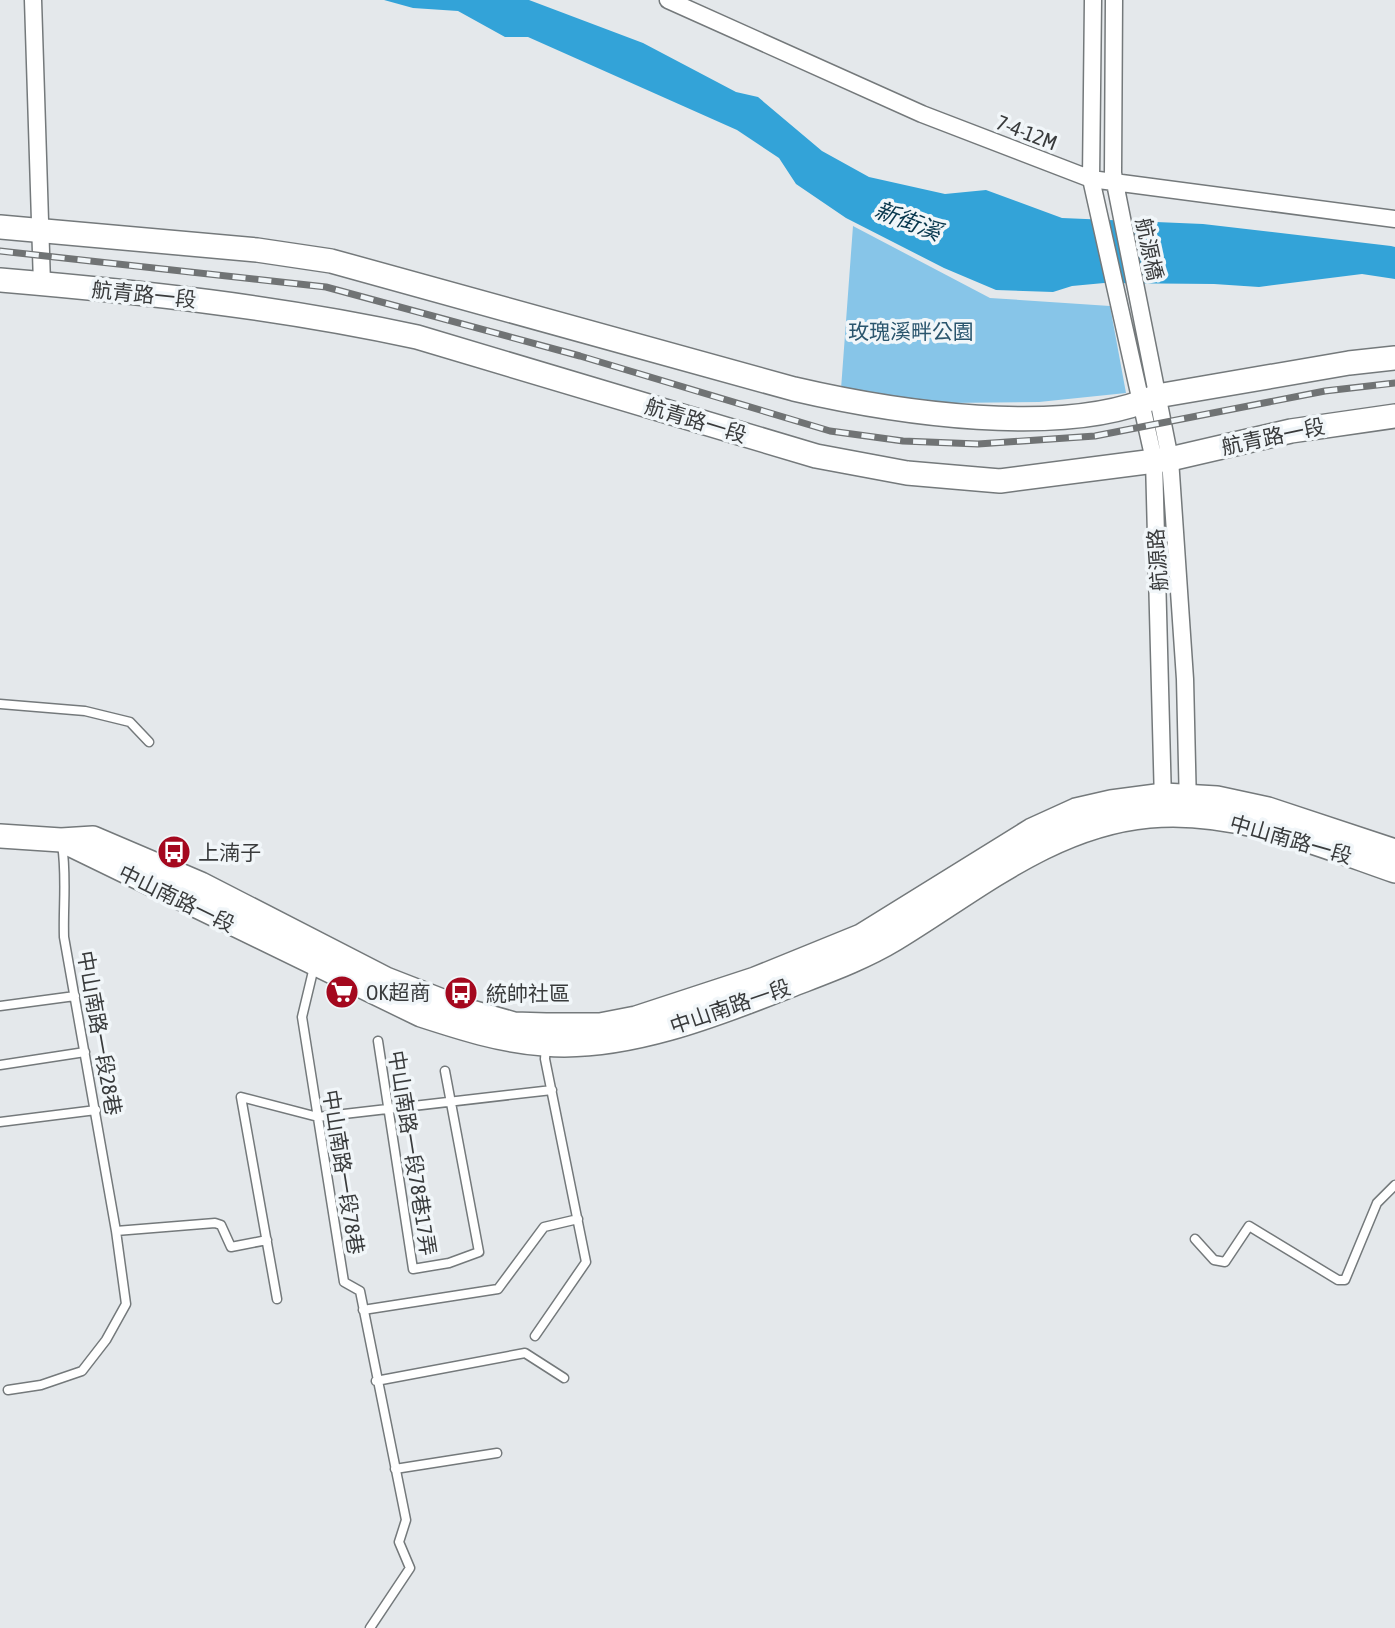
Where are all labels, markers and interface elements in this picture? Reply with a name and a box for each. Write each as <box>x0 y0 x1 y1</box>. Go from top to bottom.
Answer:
street label: 7-4-12M <box>993 110 1061 154</box>
water label: 新街溪 <box>871 196 948 247</box>
street label: 航源橋 <box>1132 216 1168 282</box>
street label: 航青路一段 <box>91 277 197 311</box>
park label: 玫瑰溪畔公園 <box>848 319 974 343</box>
street label: 航青路一段 <box>642 393 750 447</box>
street label: 航青路一段 <box>1219 413 1327 459</box>
street label: 航源路 <box>1143 528 1171 592</box>
street label: 中山南路一段 <box>1227 810 1355 868</box>
bus stop icon: 上湳子 <box>155 833 193 871</box>
place label: 上湳子 <box>198 840 261 864</box>
street label: 中山南路一段 <box>115 860 239 936</box>
street label: 中山南路一段28巷 <box>74 949 126 1117</box>
supermarket icon: OK超商 <box>323 973 361 1011</box>
bus stop icon: 統帥社區 <box>442 974 480 1012</box>
street label: 中山南路一段 <box>667 974 793 1038</box>
place label: OK超商 <box>366 980 431 1004</box>
place label: 統帥社區 <box>486 981 570 1005</box>
street label: 中山南路一段78巷17弄 <box>385 1049 441 1257</box>
street label: 中山南路一段78巷 <box>319 1088 369 1256</box>

